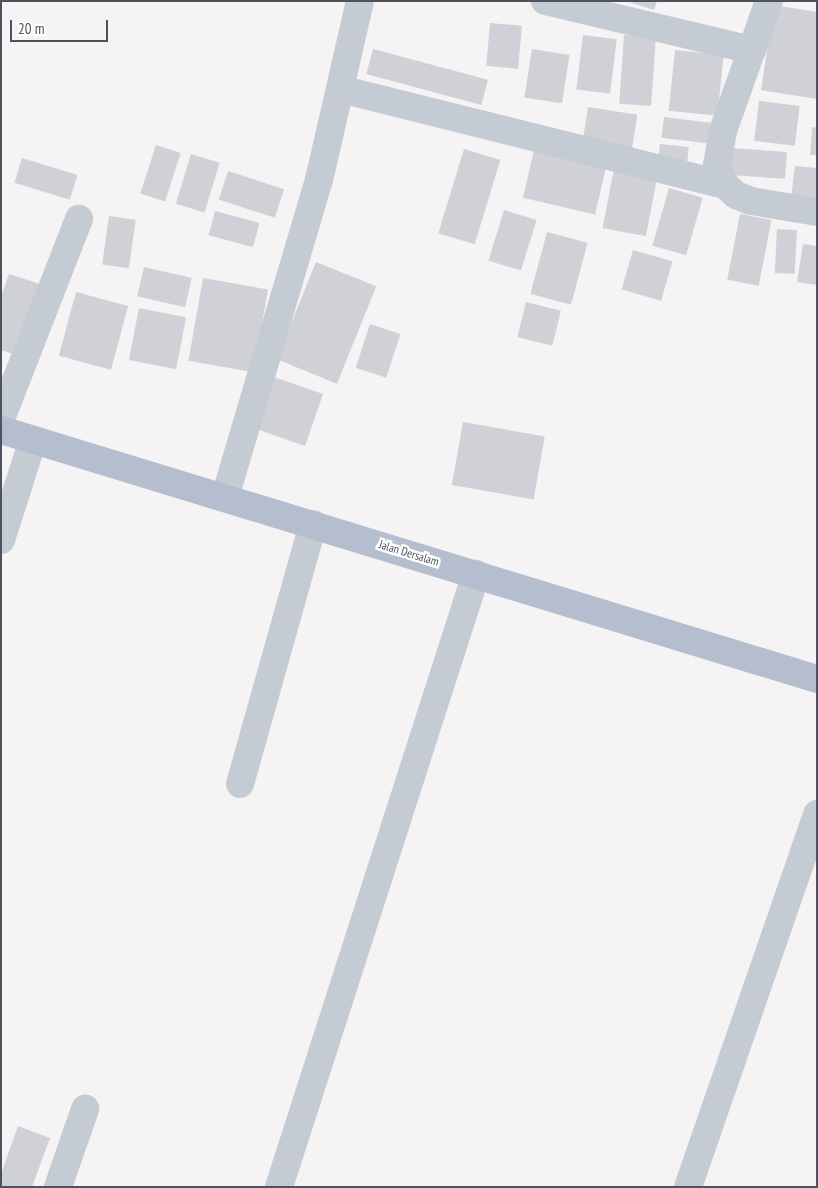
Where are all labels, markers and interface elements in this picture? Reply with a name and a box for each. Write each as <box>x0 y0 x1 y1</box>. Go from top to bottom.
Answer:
scale bar <box>12 10 110 42</box>
text: 20 m <box>18 19 44 38</box>
street label: Jalan Dersalam <box>377 537 441 569</box>

